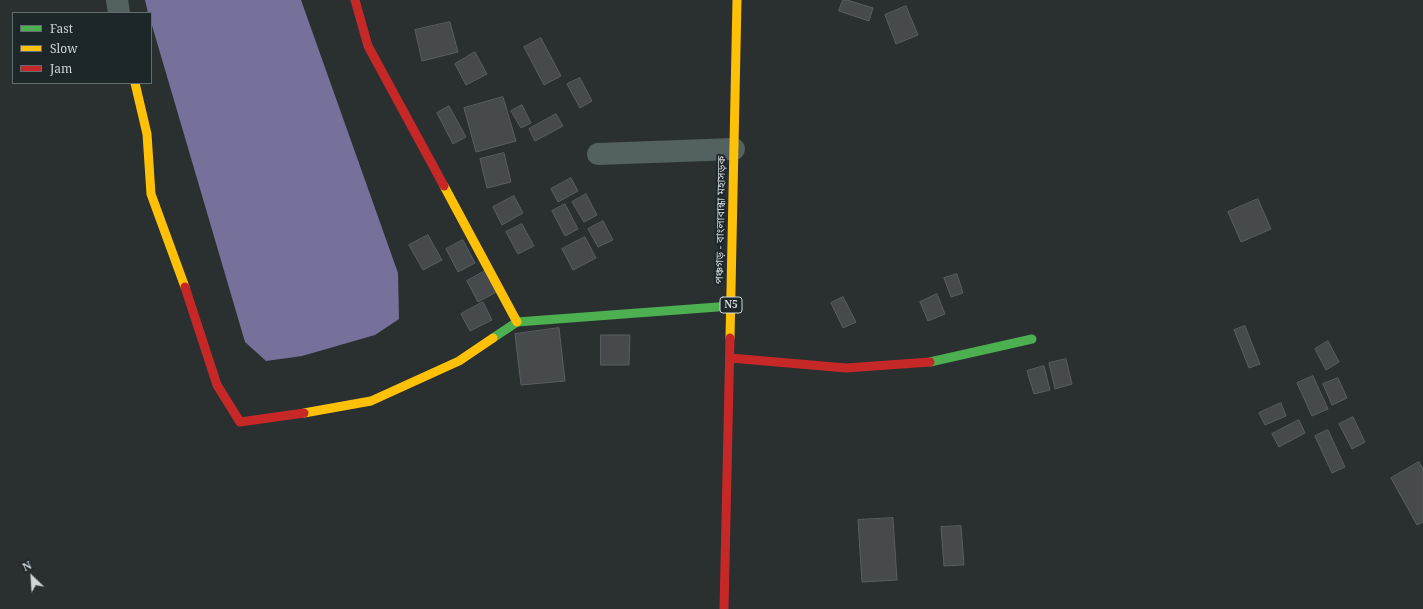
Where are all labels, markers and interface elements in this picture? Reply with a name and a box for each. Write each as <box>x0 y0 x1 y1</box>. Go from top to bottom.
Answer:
legend <box>12 12 152 84</box>
text: Fast <box>50 20 73 37</box>
text: Slow <box>50 40 78 57</box>
text: Jam <box>50 60 72 77</box>
street label: পঞ্চগড় - বাংলাবান্ধা মহাসড়ক <box>713 156 729 284</box>
road number: N5 <box>720 297 742 313</box>
north arrow <box>12 557 52 597</box>
text: N <box>20 557 34 574</box>

